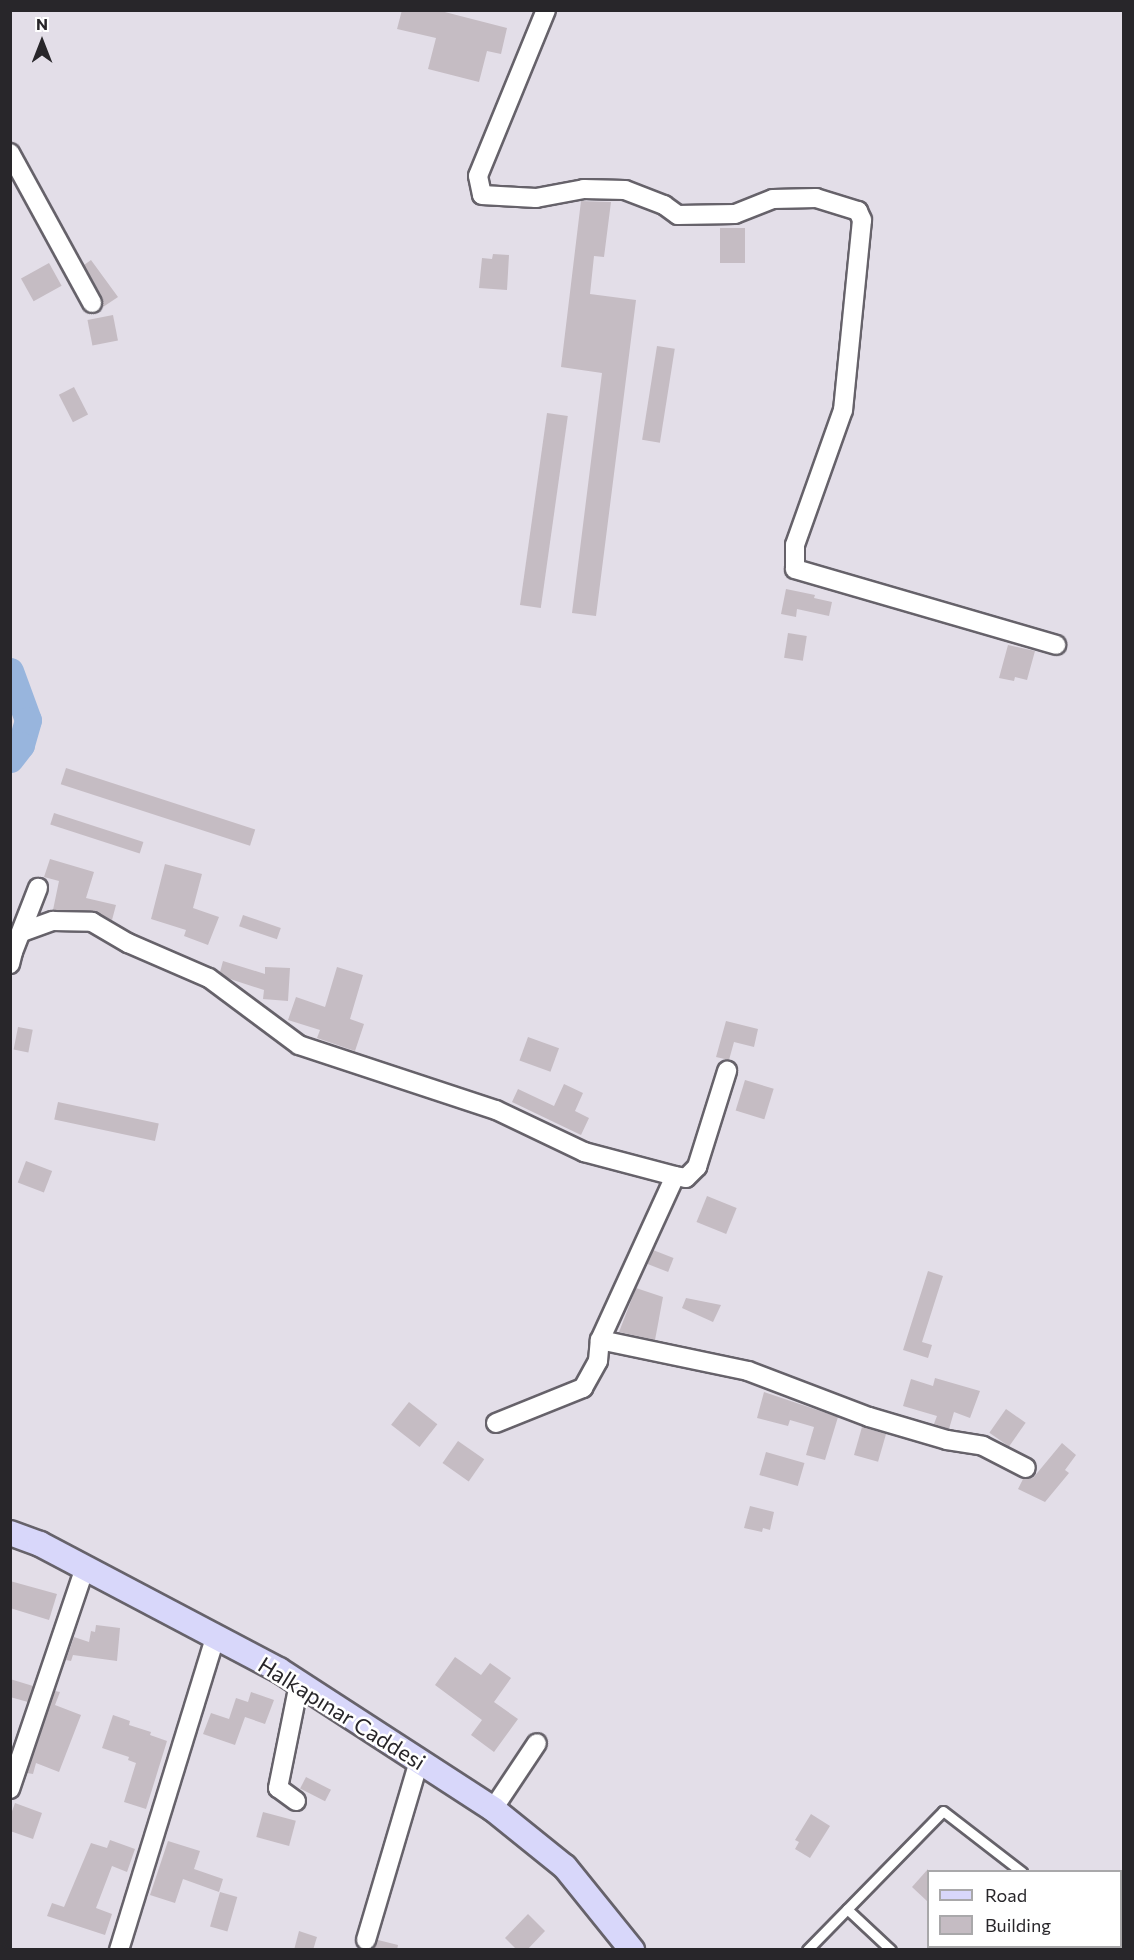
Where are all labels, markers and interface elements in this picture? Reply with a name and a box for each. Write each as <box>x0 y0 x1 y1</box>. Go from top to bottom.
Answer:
north arrow <box>12 12 72 72</box>
text: N <box>36 14 48 33</box>
street label: Halkapınar Caddesi <box>254 1651 430 1775</box>
legend <box>927 1870 1122 1948</box>
text: Road <box>985 1884 1027 1906</box>
text: Building <box>985 1914 1051 1936</box>

